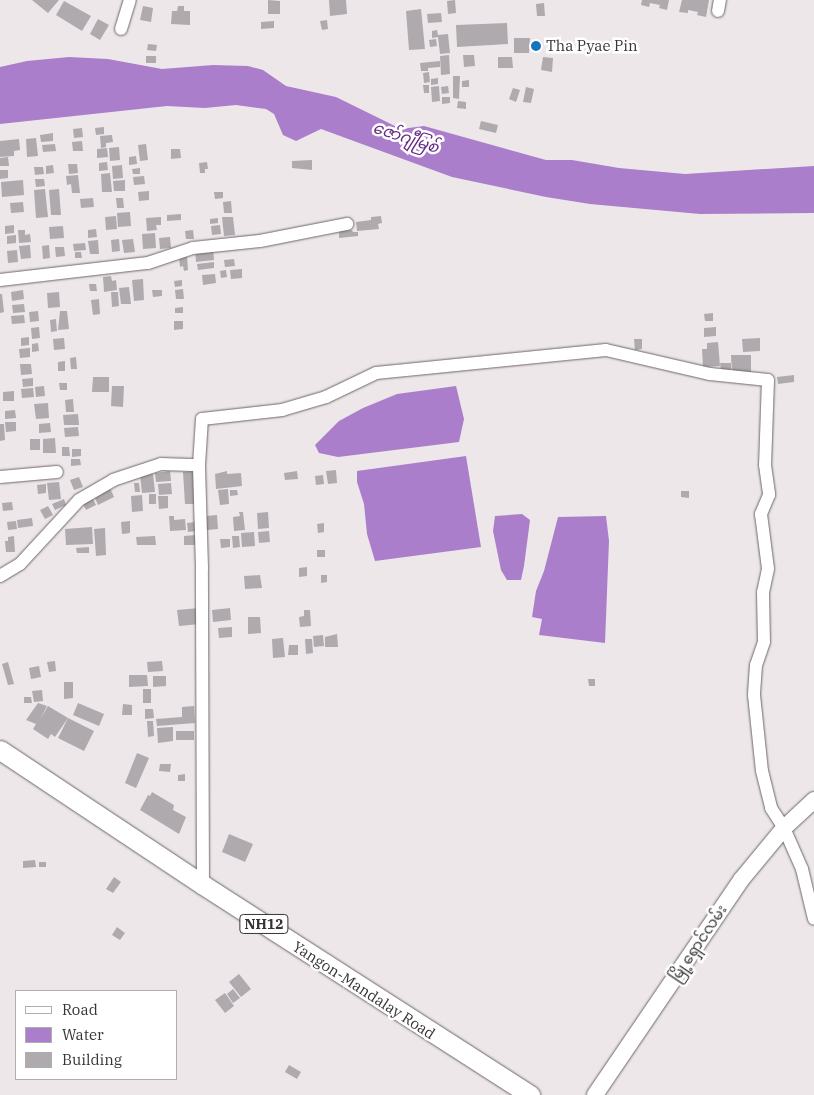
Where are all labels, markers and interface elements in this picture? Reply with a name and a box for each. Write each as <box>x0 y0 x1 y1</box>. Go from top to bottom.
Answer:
place label: Tha Pyae Pin <box>546 37 638 55</box>
marker: Tha Pyae Pin <box>530 40 542 52</box>
water label: ဇော်ဂျီမြစ် <box>371 117 441 157</box>
street label: မြို့ရှောင်လမ်း <box>666 901 730 985</box>
road number: NH12 <box>239 912 289 936</box>
street label: Yangon-Mandalay Road <box>289 937 439 1043</box>
legend <box>15 990 178 1080</box>
text: Road <box>62 1000 98 1019</box>
text: Water <box>62 1025 104 1044</box>
text: Building <box>62 1050 122 1069</box>

